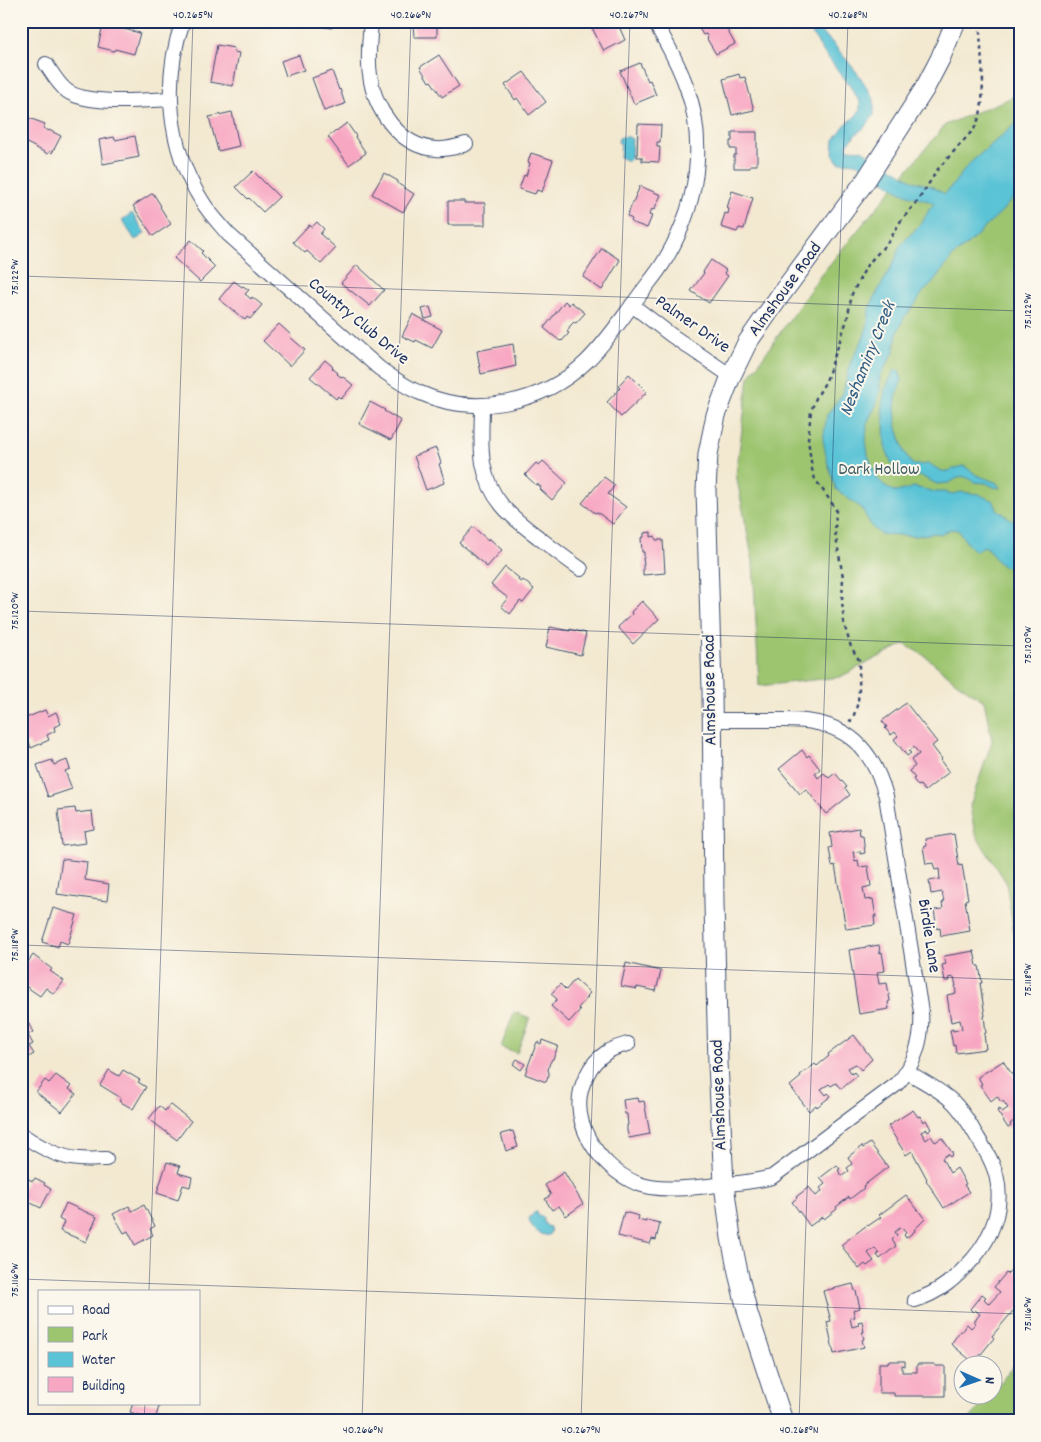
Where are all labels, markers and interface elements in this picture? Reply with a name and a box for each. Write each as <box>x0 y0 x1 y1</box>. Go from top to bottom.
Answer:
text: 40.265°N <box>173 7 213 24</box>
text: 40.266°N <box>391 7 431 24</box>
text: 40.267°N <box>609 7 649 24</box>
text: 40.268°N <box>828 7 868 24</box>
street label: Almshouse Road <box>743 238 829 342</box>
text: 75.122°W <box>7 259 24 295</box>
street label: Country Club Drive <box>302 272 414 372</box>
street label: Palmer Drive <box>649 290 735 360</box>
text: 75.122°W <box>1020 293 1037 329</box>
water label: Neshaminy Creek <box>834 296 905 420</box>
park label: Dark Hollow <box>838 458 920 483</box>
text: 75.120°W <box>7 592 24 630</box>
text: 75.120°W <box>1020 626 1037 664</box>
street label: Almshouse Road <box>698 634 724 746</box>
street label: Birdie Lane <box>910 897 946 975</box>
text: 75.118°W <box>7 928 24 961</box>
text: 75.118°W <box>1020 963 1037 996</box>
street label: Almshouse Road <box>706 1039 734 1151</box>
text: 75.116°W <box>7 1263 24 1297</box>
legend <box>38 1290 200 1404</box>
text: 75.116°W <box>1020 1297 1037 1331</box>
text: Road <box>82 1300 110 1322</box>
text: Park <box>82 1326 108 1348</box>
text: Water <box>82 1350 116 1372</box>
north arrow <box>954 1354 1004 1404</box>
text: Building <box>82 1376 125 1398</box>
text: N <box>979 1377 999 1384</box>
text: 40.266°N <box>343 1422 383 1439</box>
text: 40.267°N <box>561 1422 601 1439</box>
text: 40.268°N <box>779 1422 819 1439</box>

